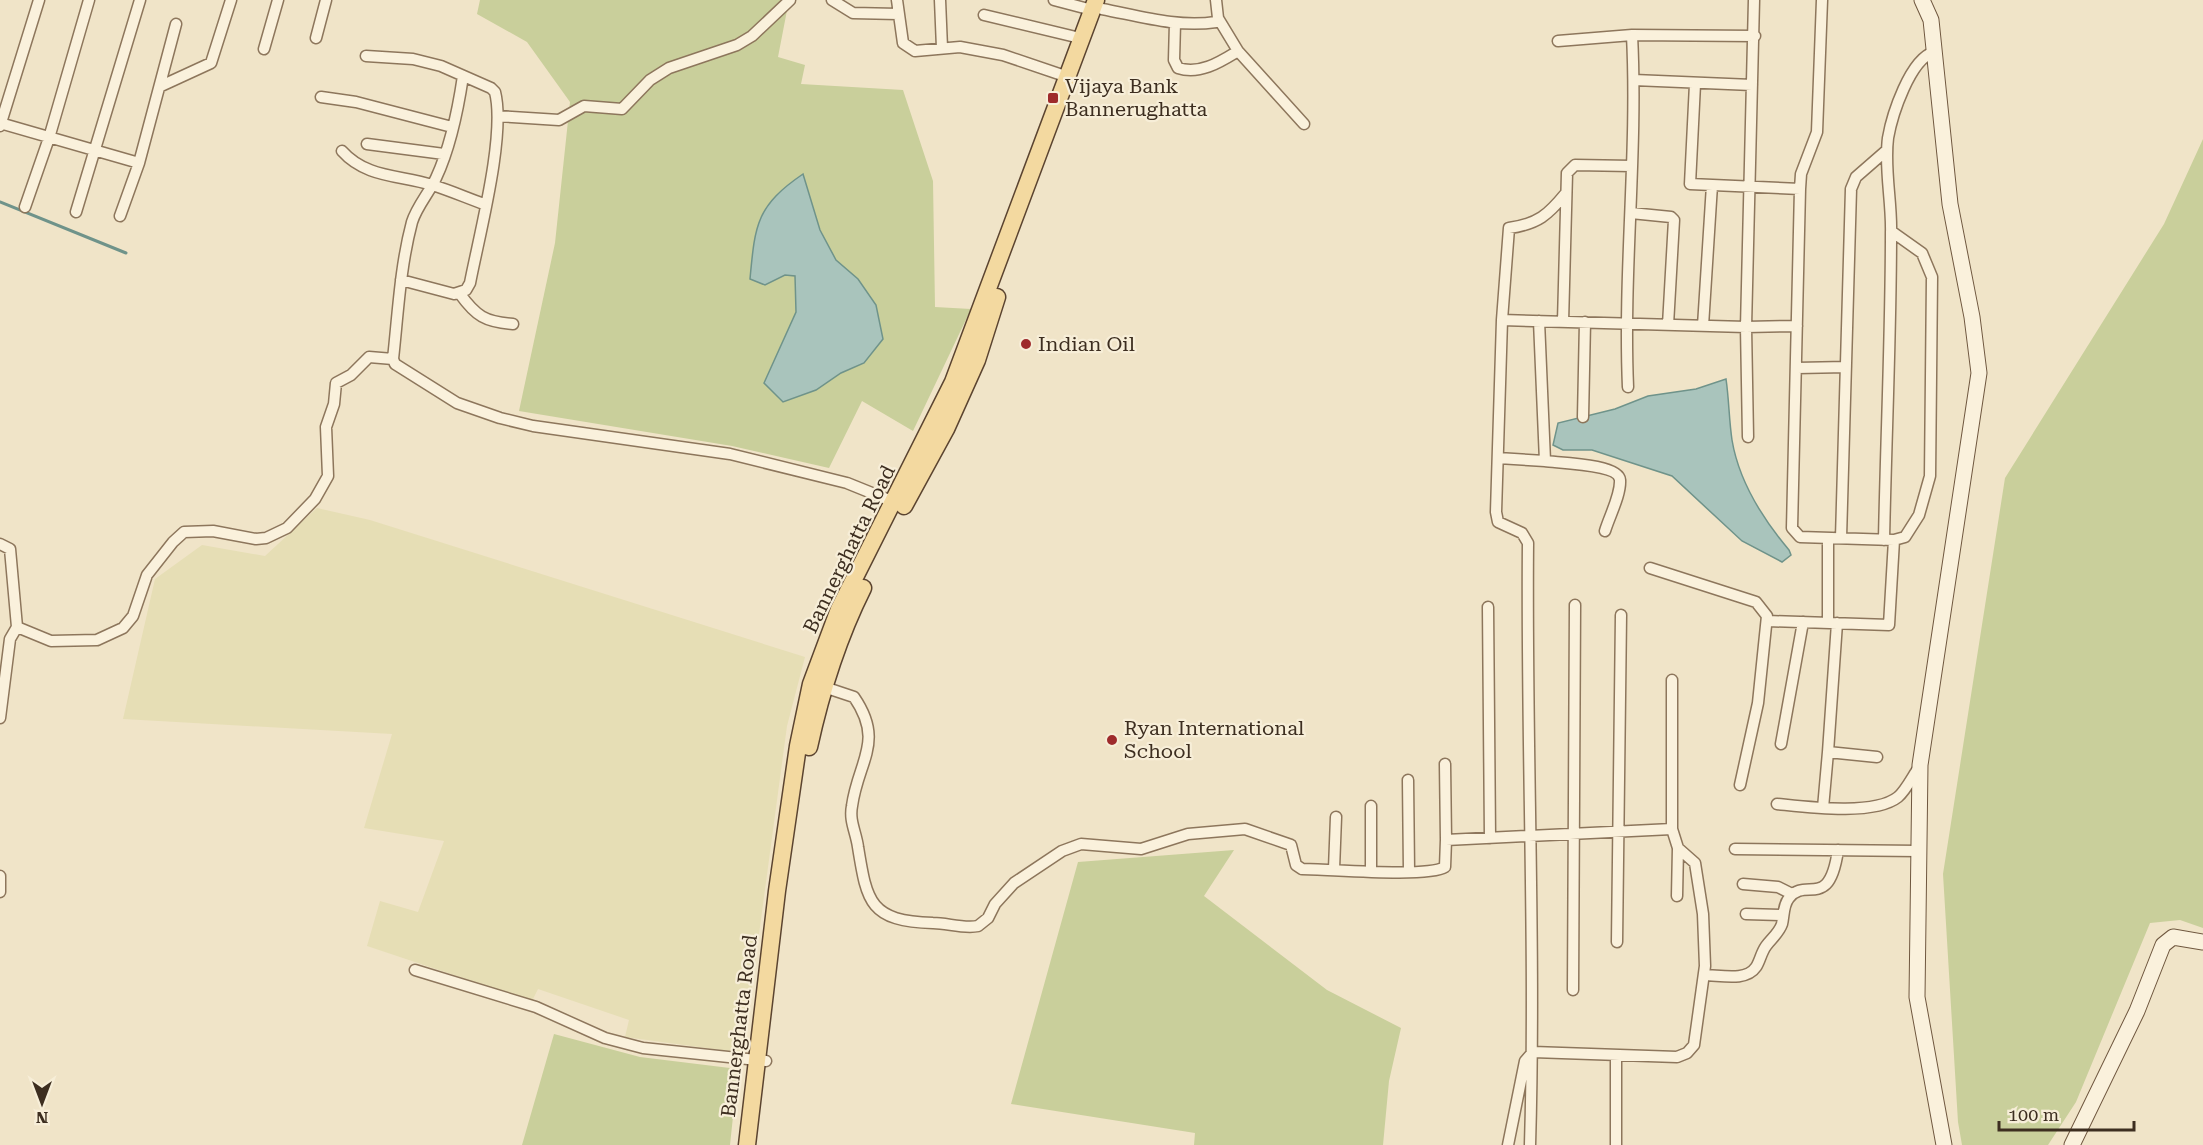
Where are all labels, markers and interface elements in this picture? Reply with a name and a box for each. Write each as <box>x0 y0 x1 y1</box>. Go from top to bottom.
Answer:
place label: Vijaya Bank Bannerughatta <box>1065 74 1208 121</box>
marker: Vijaya Bank Bannerughatta <box>1046 91 1060 105</box>
place label: Indian Oil <box>1038 332 1135 356</box>
marker: Indian Oil <box>1019 337 1033 351</box>
street label: Bannerghatta Road <box>798 461 900 637</box>
place label: Ryan International School <box>1124 716 1304 763</box>
marker: Ryan International School <box>1105 733 1119 747</box>
street label: Bannerghatta Road <box>716 933 762 1119</box>
north arrow <box>12 1073 72 1133</box>
scale bar <box>1999 1094 2134 1132</box>
text: 100 m <box>2008 1104 2059 1125</box>
text: N <box>36 1108 48 1127</box>

